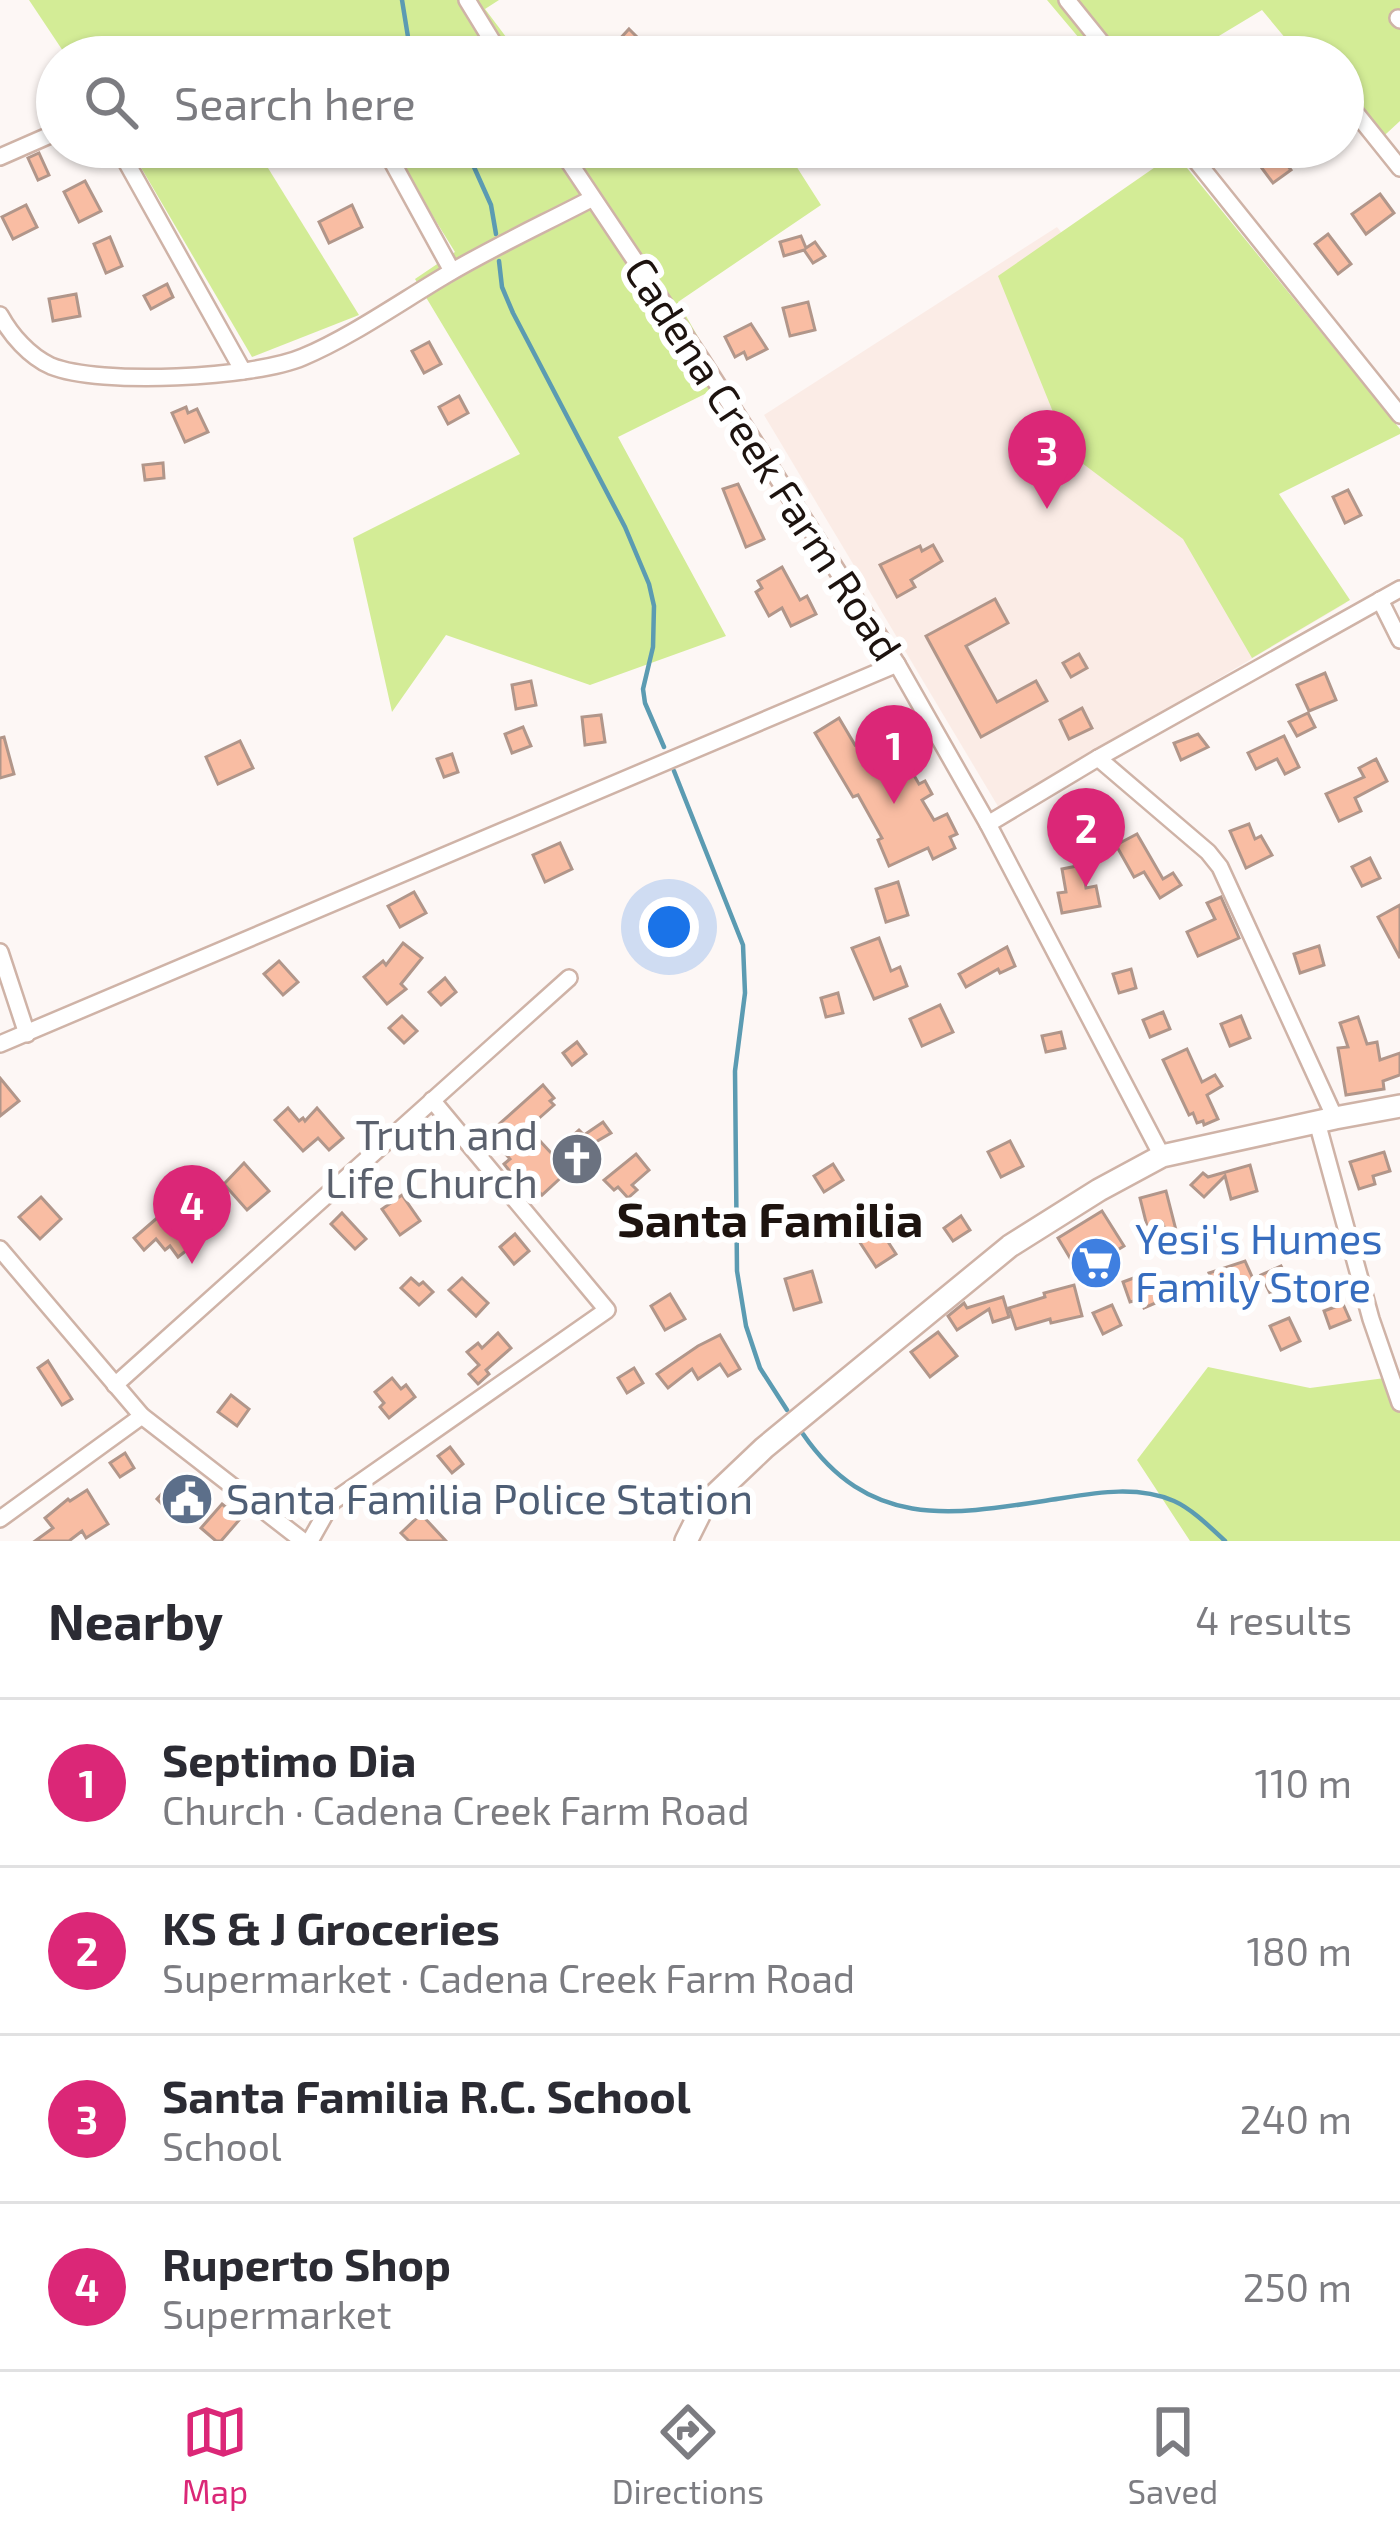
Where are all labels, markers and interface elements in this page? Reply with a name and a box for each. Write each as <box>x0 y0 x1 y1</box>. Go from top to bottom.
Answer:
search box <box>36 36 1364 168</box>
icon: search <box>78 69 144 135</box>
text: Search here <box>174 75 416 129</box>
street label: Cadena Creek Farm Road <box>616 247 914 669</box>
pin: 3 <box>1008 410 1086 509</box>
pin: 1 <box>855 705 933 804</box>
pin: 2 <box>1047 788 1125 887</box>
your location <box>639 897 699 957</box>
place label: Truth and Life Church <box>325 1108 538 1206</box>
church icon: Truth and Life Church <box>549 1131 605 1187</box>
pin: 4 <box>153 1165 231 1264</box>
district label: Santa Familia <box>617 1189 923 1247</box>
place label: Yesi's Humes Family Store <box>1135 1212 1383 1310</box>
supermarket icon: Yesi's Humes Family Store <box>1068 1235 1124 1291</box>
public building icon: Santa Familia Police Station <box>159 1471 215 1527</box>
place label: Santa Familia Police Station <box>226 1472 753 1522</box>
text: Nearby <box>48 1589 223 1650</box>
text: 4 results <box>1195 1596 1352 1643</box>
text: Septimo Dia <box>162 1732 416 1786</box>
text: 1 <box>79 1759 95 1806</box>
text: 110 m <box>1255 1759 1352 1806</box>
text: Church · Cadena Creek Farm Road <box>162 1786 750 1833</box>
text: KS & J Groceries <box>162 1900 500 1954</box>
text: 2 <box>76 1927 98 1974</box>
text: 180 m <box>1246 1927 1352 1974</box>
text: Supermarket · Cadena Creek Farm Road <box>162 1954 855 2001</box>
text: Santa Familia R.C. School <box>162 2068 691 2122</box>
text: 3 <box>76 2095 98 2142</box>
text: 240 m <box>1240 2095 1352 2142</box>
text: School <box>162 2122 282 2169</box>
text: Ruperto Shop <box>162 2236 451 2290</box>
text: 4 <box>75 2263 99 2310</box>
text: 250 m <box>1243 2263 1352 2310</box>
text: Supermarket <box>162 2290 392 2337</box>
tab: Map <box>182 2399 248 2511</box>
tab: Directions <box>612 2399 764 2511</box>
tab: Saved <box>1128 2399 1218 2511</box>

